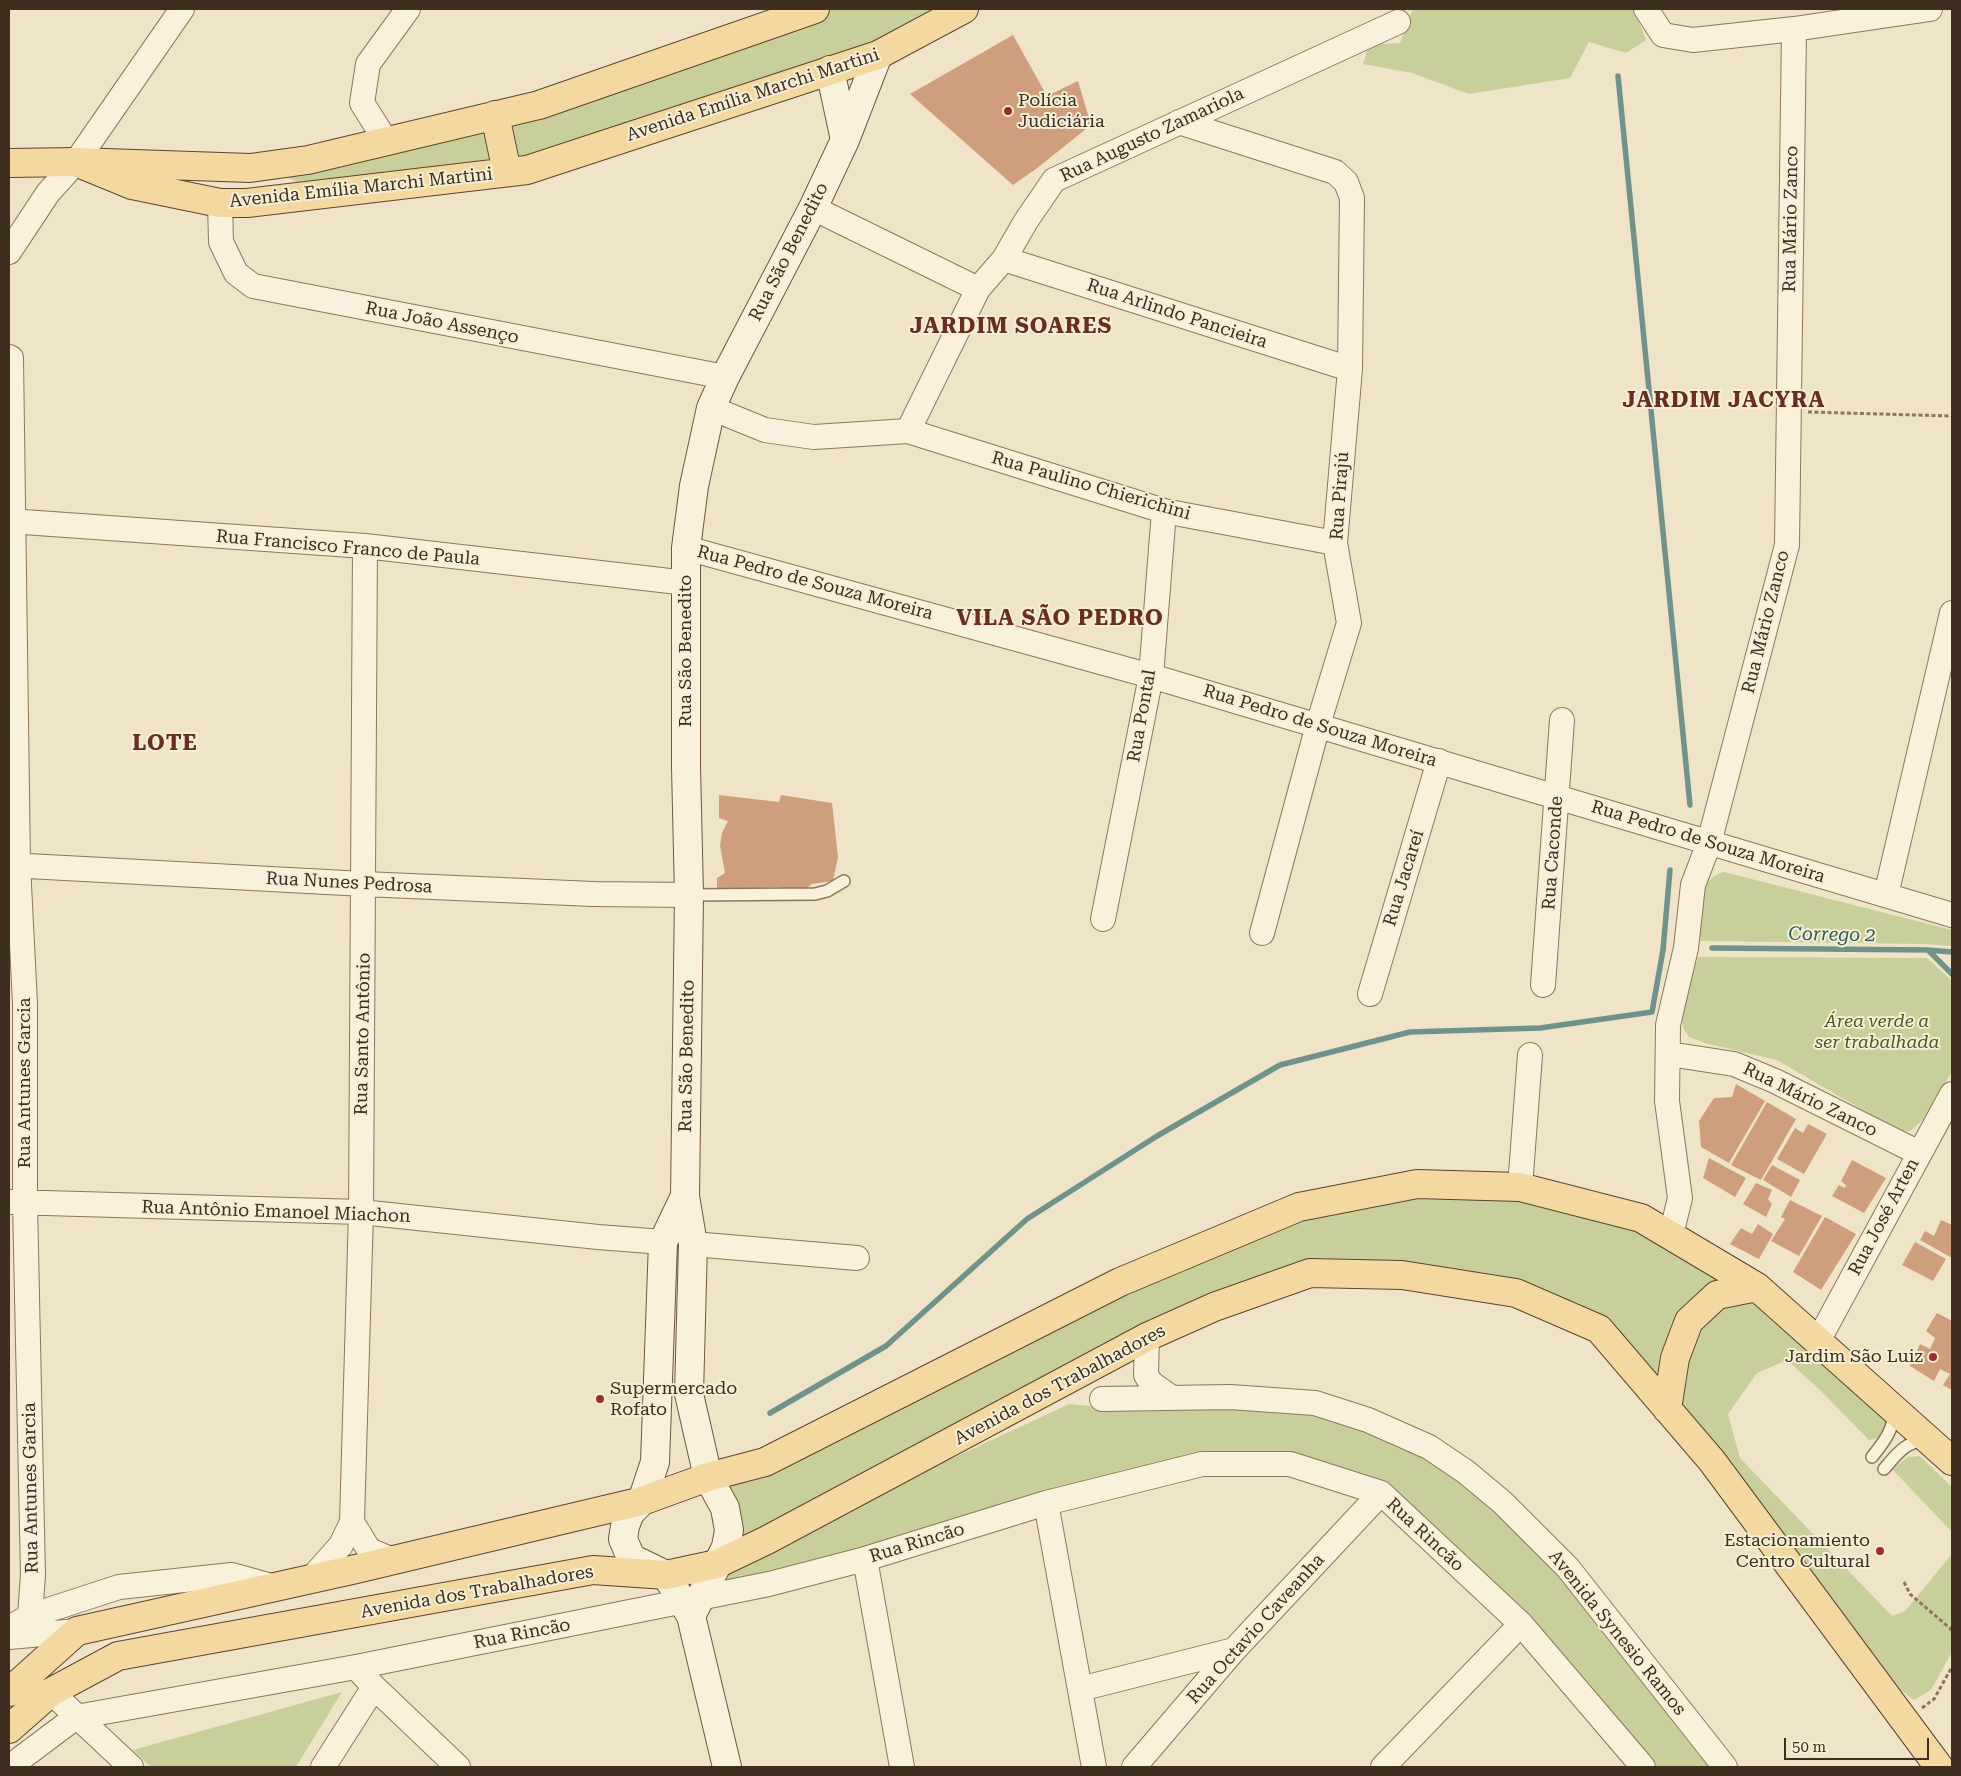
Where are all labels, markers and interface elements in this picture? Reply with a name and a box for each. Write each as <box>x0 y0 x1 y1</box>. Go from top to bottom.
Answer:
street label: Avenida Emília Marchi Martini <box>624 44 882 146</box>
street label: Rua Augusto Zamariola <box>1057 83 1247 187</box>
place label: Polícia Judiciária <box>1018 90 1105 132</box>
marker: Polícia Judiciária <box>1002 105 1014 117</box>
street label: Rua Mário Zanco <box>1779 145 1803 293</box>
street label: Avenida Emília Marchi Martini <box>228 163 494 213</box>
street label: Rua São Benedito <box>745 179 833 325</box>
street label: Rua Arlindo Pancieira <box>1084 275 1270 353</box>
street label: Rua João Assenço <box>363 298 521 348</box>
district label: JARDIM SOARES <box>908 314 1114 340</box>
district label: JARDIM JACYRA <box>1621 388 1827 414</box>
street label: Rua Paulino Chierichini <box>989 447 1193 525</box>
street label: Rua Pirajú <box>1326 451 1354 541</box>
street label: Rua Francisco Franco de Paula <box>215 526 481 570</box>
street label: Rua Pedro de Souza Moreira <box>695 541 935 625</box>
street label: Rua Mário Zanco <box>1738 548 1794 696</box>
street label: Rua São Benedito <box>675 575 697 727</box>
district label: VILA SÃO PEDRO <box>955 606 1165 632</box>
street label: Rua Pontal <box>1123 668 1161 764</box>
street label: Rua Pedro de Souza Moreira <box>1200 680 1440 772</box>
district label: LOTE <box>132 731 198 757</box>
street label: Rua Caconde <box>1538 795 1568 911</box>
street label: Rua Pedro de Souza Moreira <box>1588 796 1828 888</box>
street label: Rua Jacareí <box>1379 827 1429 929</box>
street label: Rua Nunes Pedrosa <box>265 868 433 898</box>
water label: Corrego 2 <box>1788 923 1876 947</box>
street label: Rua Santo Antônio <box>351 952 375 1116</box>
street label: Rua São Benedito <box>675 980 699 1132</box>
street label: Rua Antunes Garcia <box>14 997 36 1169</box>
park label: Área verde a ser trabalhada <box>1815 1011 1939 1054</box>
street label: Rua Mário Zanco <box>1739 1058 1881 1142</box>
street label: Rua José Arten <box>1844 1155 1924 1279</box>
street label: Rua Antônio Emanoel Miachon <box>141 1197 411 1227</box>
street label: Avenida dos Trabalhadores <box>951 1320 1169 1450</box>
place label: Jardim São Luiz <box>1785 1346 1923 1368</box>
marker: Jardim São Luiz <box>1927 1351 1939 1363</box>
place label: Supermercado Rofato <box>610 1378 737 1420</box>
marker: Supermercado Rofato <box>594 1393 606 1405</box>
street label: Rua Antunes Garcia <box>19 1402 43 1574</box>
street label: Rua Rincão <box>1382 1494 1468 1576</box>
street label: Rua Rincão <box>867 1518 967 1568</box>
place label: Estacionamiento Centro Cultural <box>1724 1530 1870 1572</box>
marker: Estacionamiento Centro Cultural <box>1874 1545 1886 1557</box>
street label: Avenida Synesio Ramos <box>1544 1546 1690 1720</box>
street label: Rua Octavio Caveanha <box>1183 1550 1329 1708</box>
street label: Avenida dos Trabalhadores <box>359 1561 595 1623</box>
street label: Rua Rincão <box>472 1614 572 1654</box>
scale bar <box>1786 1728 1931 1760</box>
text: 50 m <box>1792 1738 1826 1756</box>

